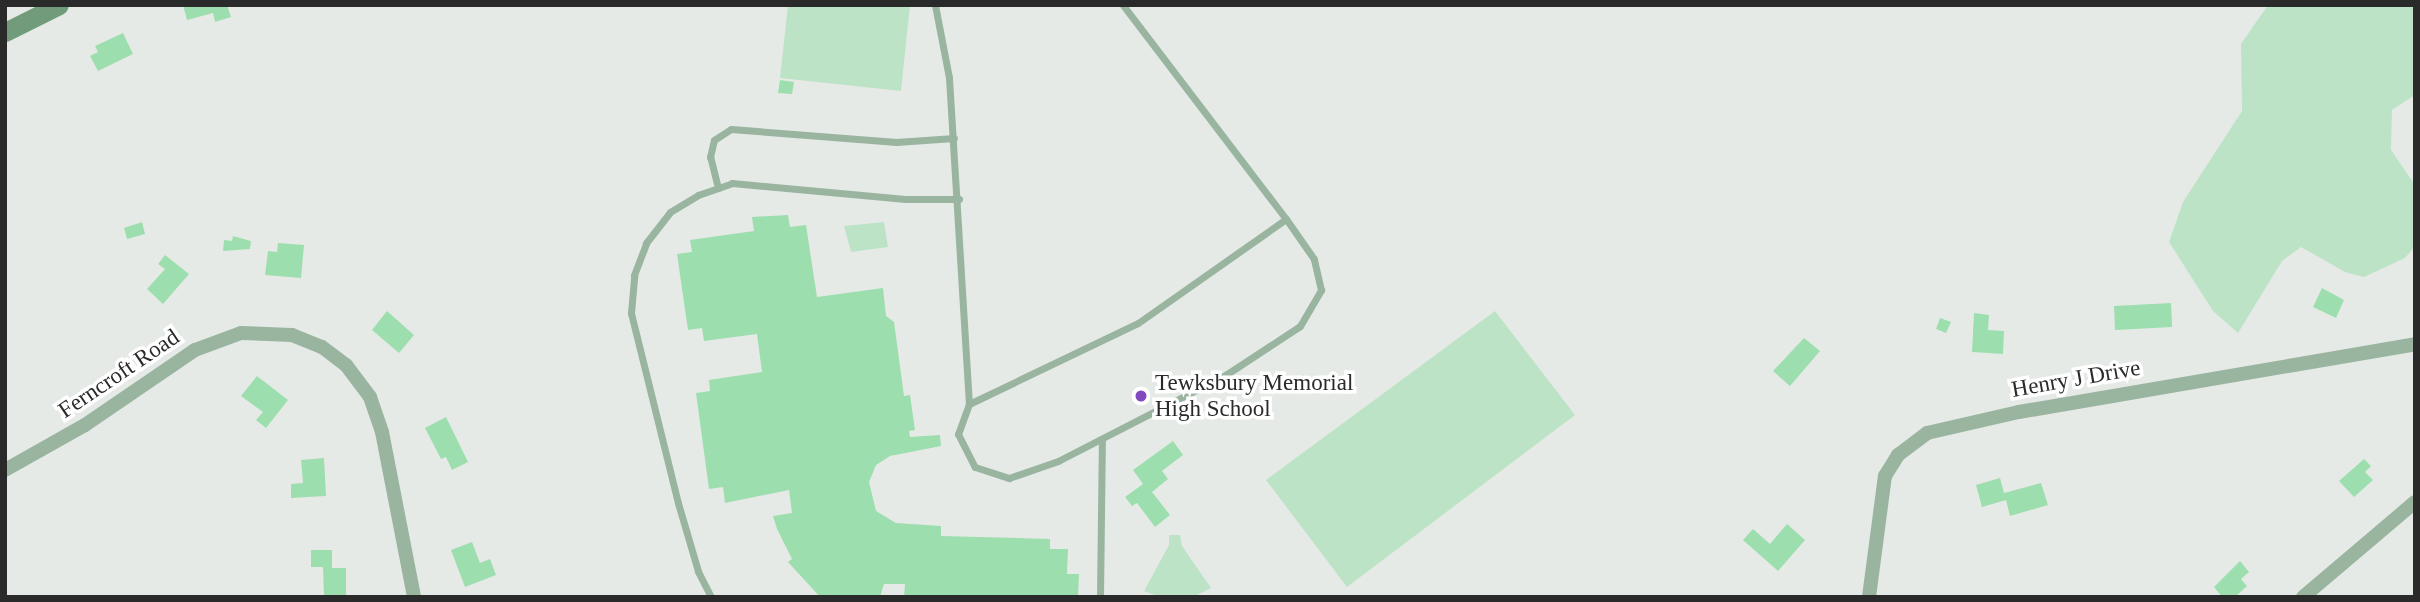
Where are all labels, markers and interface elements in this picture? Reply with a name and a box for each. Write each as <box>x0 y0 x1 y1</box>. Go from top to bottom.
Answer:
street label: Ferncroft Road <box>53 323 185 425</box>
street label: Henry J Drive <box>2009 354 2143 404</box>
place label: Tewksbury Memorial High School <box>1155 369 1353 423</box>
marker: Tewksbury Memorial High School <box>1133 388 1149 404</box>

